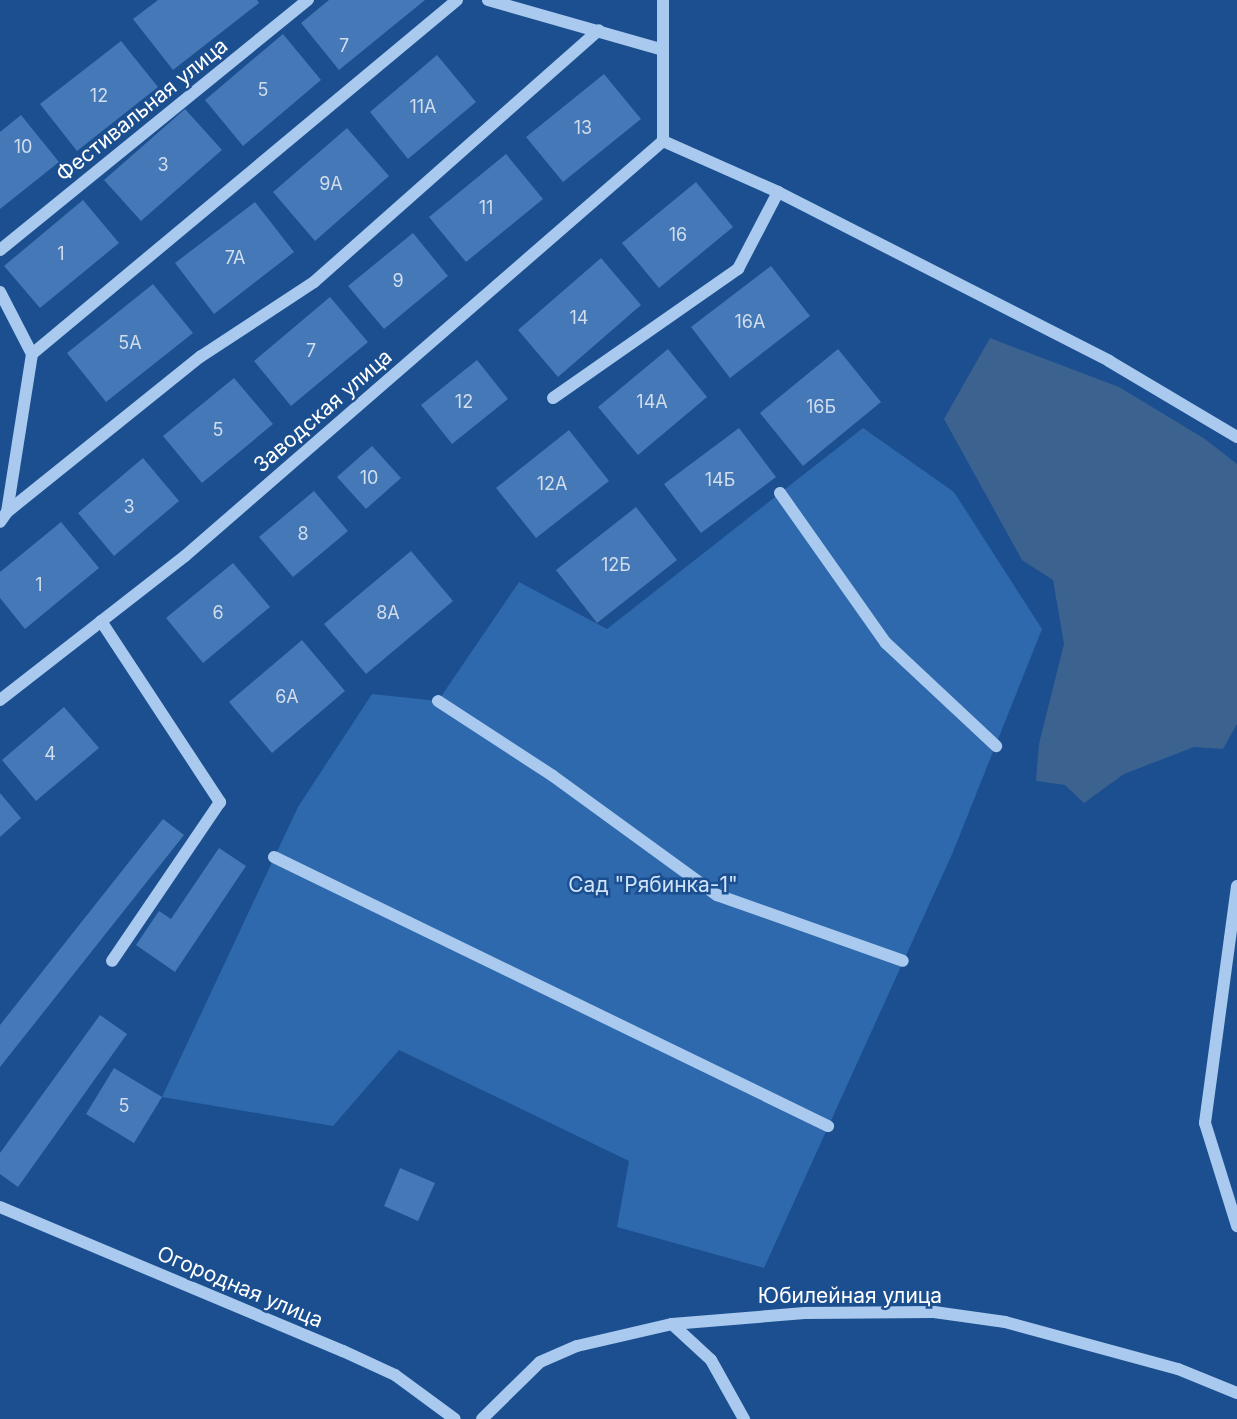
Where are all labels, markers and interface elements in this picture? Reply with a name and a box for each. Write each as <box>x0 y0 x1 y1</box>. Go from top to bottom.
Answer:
street label: Фестивальная улица <box>51 33 233 187</box>
house number: 7 <box>339 35 349 57</box>
house number: 5 <box>258 79 268 101</box>
house number: 12 <box>90 85 108 107</box>
house number: 11А <box>409 96 437 118</box>
house number: 13 <box>574 117 592 139</box>
house number: 10 <box>14 136 32 158</box>
house number: 3 <box>157 154 169 176</box>
house number: 9А <box>319 173 343 195</box>
house number: 11 <box>479 197 493 219</box>
house number: 16 <box>669 224 687 246</box>
house number: 1 <box>57 243 65 265</box>
house number: 7А <box>225 247 245 269</box>
house number: 9 <box>392 270 404 292</box>
house number: 14 <box>570 307 588 329</box>
house number: 16А <box>735 311 765 333</box>
house number: 5А <box>118 332 142 354</box>
house number: 7 <box>306 340 316 362</box>
street label: Заводская улица <box>249 344 397 478</box>
house number: 12 <box>455 391 473 413</box>
house number: 14А <box>636 391 668 413</box>
house number: 16Б <box>806 396 836 418</box>
house number: 5 <box>213 419 223 441</box>
house number: 10 <box>360 467 378 489</box>
house number: 14Б <box>705 469 735 491</box>
house number: 12А <box>537 473 567 495</box>
house number: 3 <box>123 496 135 518</box>
house number: 8 <box>297 523 309 545</box>
house number: 12Б <box>601 554 631 576</box>
house number: 1 <box>35 574 43 596</box>
house number: 6 <box>212 602 224 624</box>
house number: 8А <box>376 602 400 624</box>
house number: 6А <box>275 686 299 708</box>
house number: 4 <box>44 743 56 765</box>
park label: Сад "Рябинка-1" <box>568 872 738 898</box>
house number: 5 <box>119 1095 129 1117</box>
street label: Огородная улица <box>153 1241 327 1333</box>
street label: Юбилейная улица <box>758 1283 942 1309</box>

